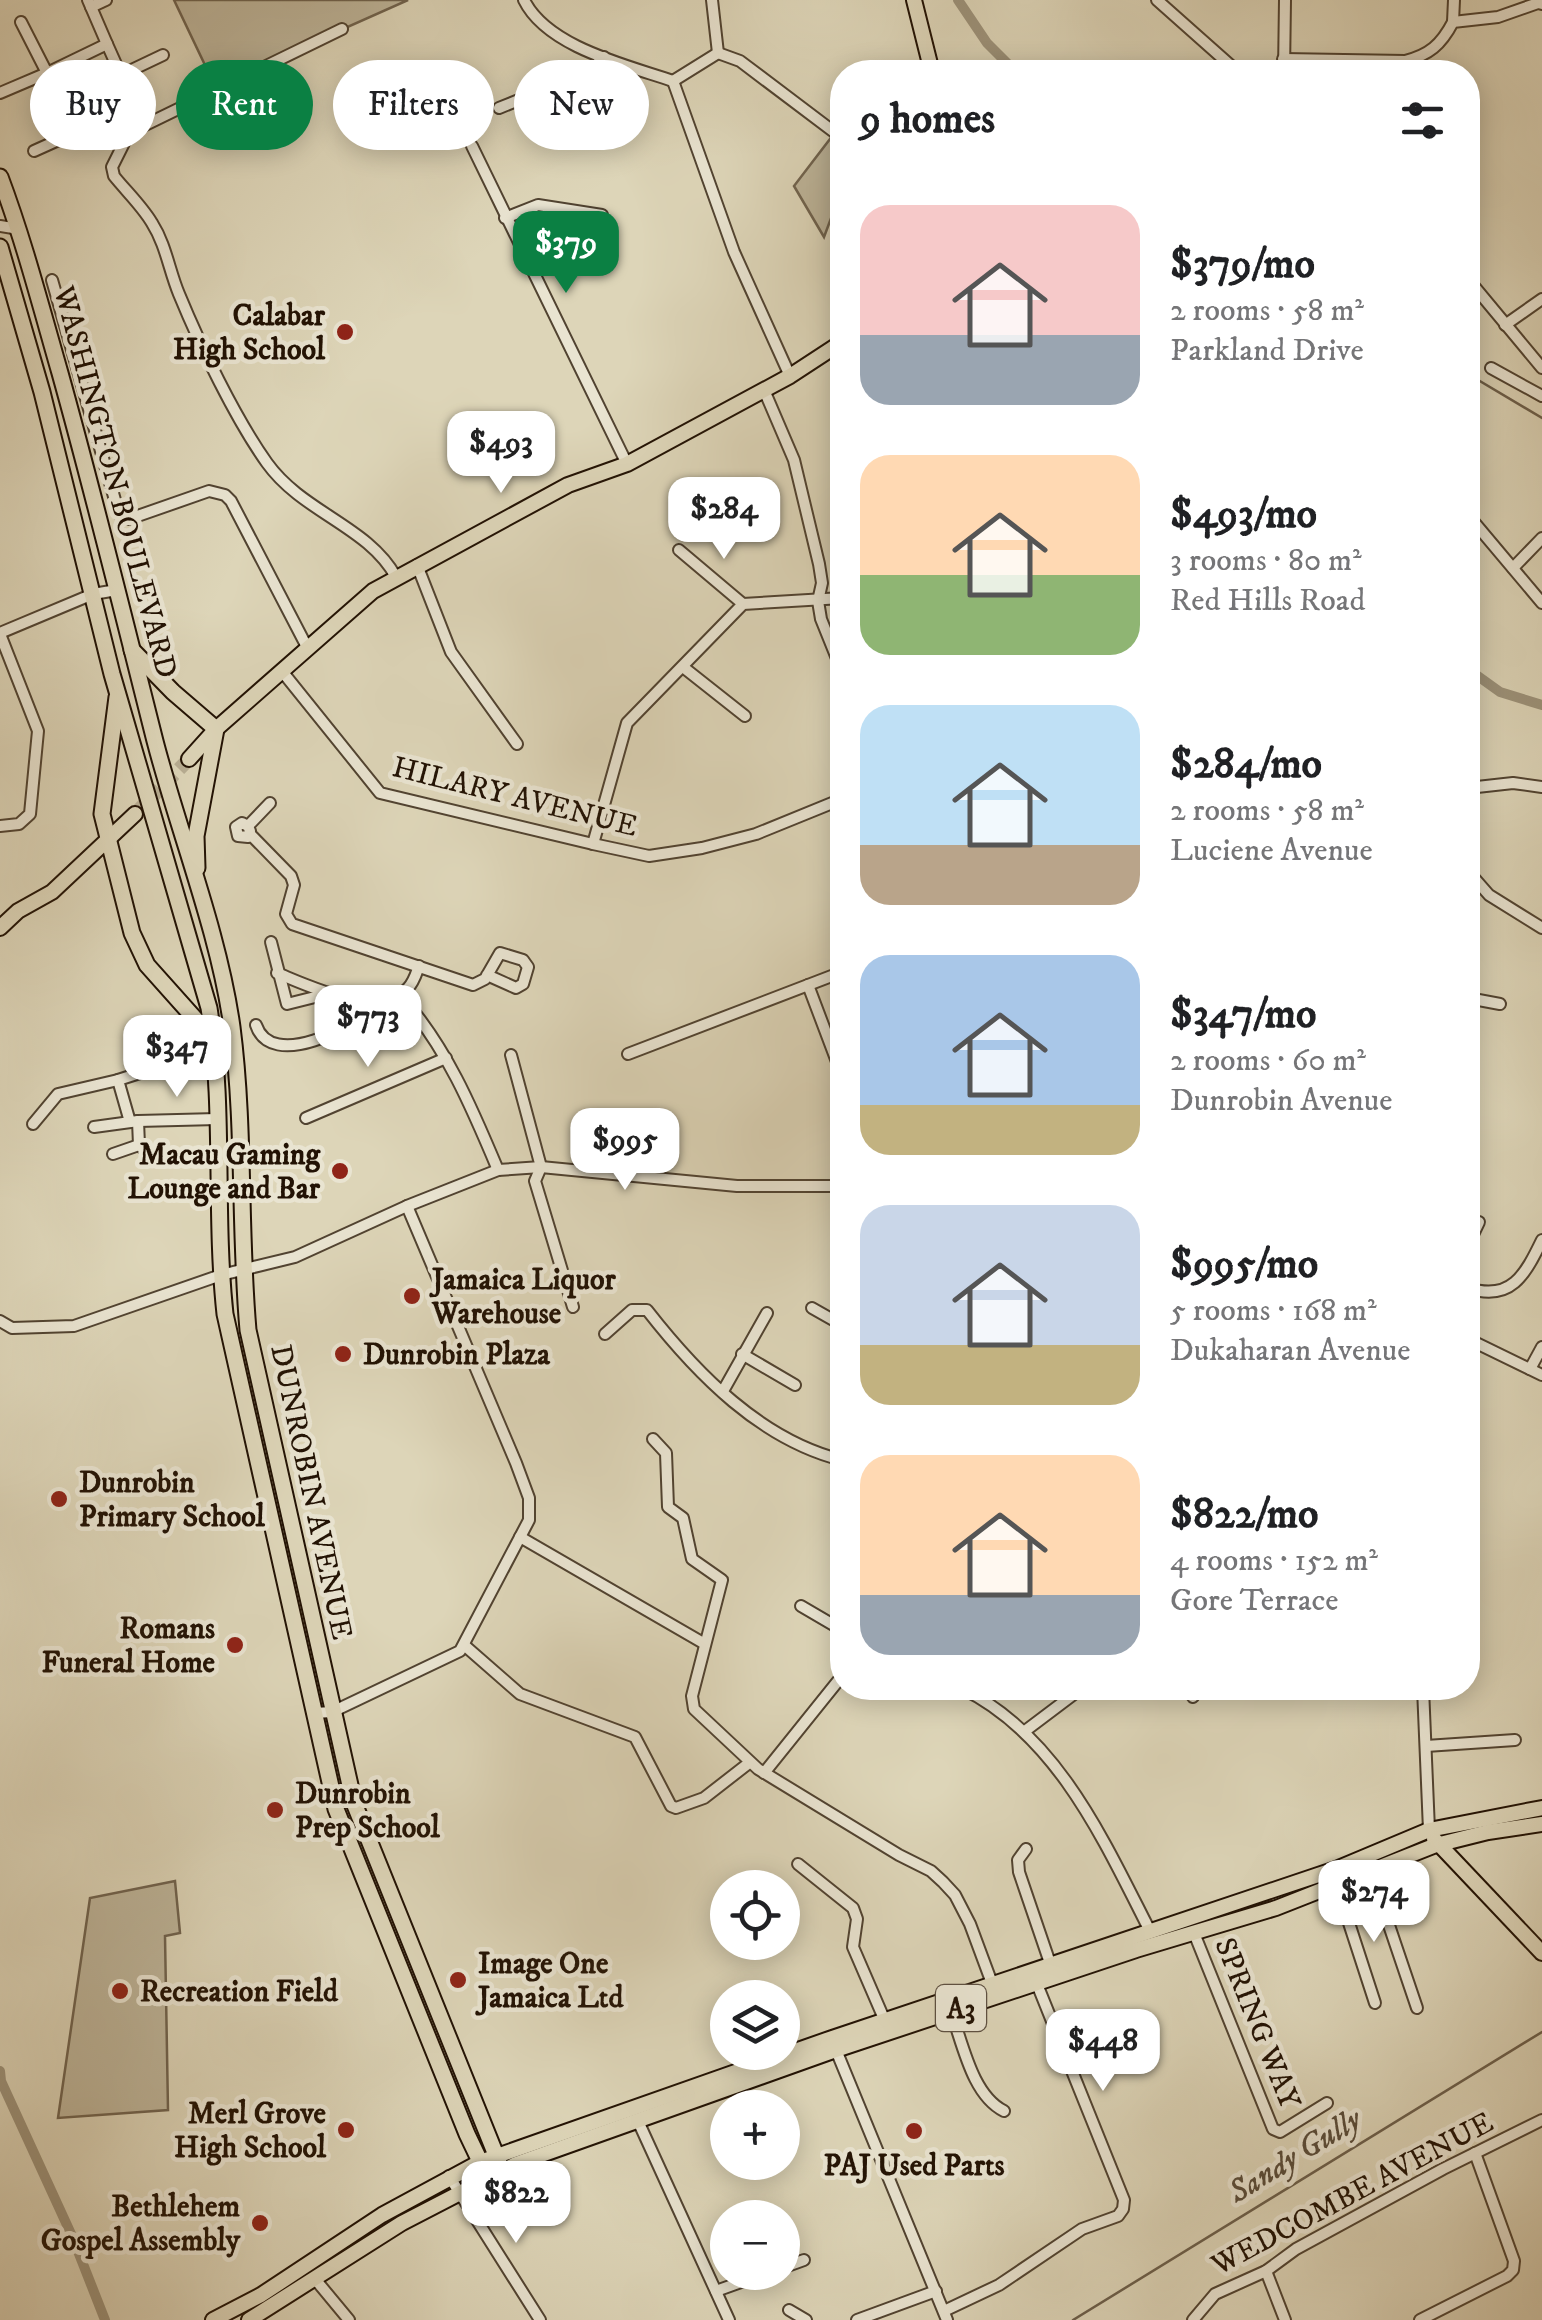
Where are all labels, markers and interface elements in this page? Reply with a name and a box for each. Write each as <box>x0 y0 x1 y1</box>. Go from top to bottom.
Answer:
chip: Buy <box>30 60 156 150</box>
chip: Rent <box>176 60 313 150</box>
chip: Filters <box>333 60 494 150</box>
chip: New <box>514 60 649 150</box>
icon: filters <box>1395 93 1450 148</box>
text: 9 homes <box>860 94 995 146</box>
pin: $379 <box>507 211 625 296</box>
text: $379 <box>535 223 597 263</box>
text: $379/mo <box>1170 239 1315 291</box>
icon: home <box>940 245 1060 365</box>
street label: WASHINGTON BOULEVARD <box>44 281 185 682</box>
text: 2 rooms · 58 m² <box>1170 291 1364 331</box>
place label: Calabar High School <box>173 298 326 369</box>
marker: Calabar High School <box>334 321 356 343</box>
text: Parkland Drive <box>1170 331 1364 371</box>
pin: $493 <box>442 411 560 496</box>
text: $493 <box>469 423 533 463</box>
pin: $284 <box>665 477 783 562</box>
text: $284 <box>690 489 758 529</box>
text: $493/mo <box>1170 489 1317 541</box>
icon: home <box>940 495 1060 615</box>
text: 3 rooms · 80 m² <box>1170 541 1362 581</box>
text: Red Hills Road <box>1170 581 1365 621</box>
text: $284/mo <box>1170 739 1322 791</box>
icon: home <box>940 745 1060 865</box>
street label: HILARY AVENUE <box>388 749 641 846</box>
text: 2 rooms · 58 m² <box>1170 791 1364 831</box>
text: Luciene Avenue <box>1170 831 1373 871</box>
pin: $773 <box>309 985 427 1070</box>
text: $347/mo <box>1170 989 1316 1041</box>
icon: home <box>940 995 1060 1115</box>
text: $773 <box>336 997 400 1037</box>
pin: $347 <box>118 1015 236 1100</box>
text: $347 <box>145 1027 209 1067</box>
text: 2 rooms · 60 m² <box>1170 1041 1366 1081</box>
text: Dunrobin Avenue <box>1170 1081 1393 1121</box>
pin: $995 <box>566 1108 684 1193</box>
text: $995 <box>592 1120 658 1160</box>
place label: Macau Gaming Lounge and Bar <box>128 1137 321 1208</box>
marker: Macau Gaming Lounge and Bar <box>329 1160 351 1182</box>
text: $995/mo <box>1170 1239 1318 1291</box>
icon: home <box>940 1245 1060 1365</box>
place label: Jamaica Liquor Warehouse <box>429 1262 616 1333</box>
marker: Jamaica Liquor Warehouse <box>401 1285 423 1307</box>
text: 5 rooms · 168 m² <box>1170 1291 1377 1331</box>
text: Dukaharan Avenue <box>1170 1331 1410 1371</box>
place label: Dunrobin Plaza <box>363 1337 551 1374</box>
street label: DUNROBIN AVENUE <box>261 1341 360 1643</box>
marker: Dunrobin Plaza <box>332 1343 354 1365</box>
place label: Dunrobin Primary School <box>79 1465 266 1536</box>
marker: Dunrobin Primary School <box>48 1488 70 1510</box>
text: $822/mo <box>1170 1489 1318 1541</box>
icon: home <box>940 1495 1060 1615</box>
text: 4 rooms · 152 m² <box>1170 1541 1378 1581</box>
text: Gore Terrace <box>1170 1581 1339 1621</box>
place label: Romans Funeral Home <box>41 1611 216 1682</box>
marker: Romans Funeral Home <box>224 1634 246 1656</box>
place label: Dunrobin Prep School <box>295 1776 441 1847</box>
marker: Dunrobin Prep School <box>264 1799 286 1821</box>
pin: $274 <box>1315 1860 1433 1945</box>
map controls <box>710 1870 800 2290</box>
button: locate <box>710 1870 800 1960</box>
text: $274 <box>1340 1872 1408 1912</box>
street label: SPRING WAY <box>1206 1933 1308 2115</box>
place label: Image One Jamaica Ltd <box>475 1946 624 2017</box>
marker: Image One Jamaica Ltd <box>447 1969 469 1991</box>
place label: Recreation Field <box>140 1974 339 2011</box>
marker: Recreation Field <box>109 1980 131 2002</box>
button: layers <box>710 1980 800 2070</box>
road number: A3 <box>936 1985 986 2031</box>
pin: $448 <box>1044 2009 1162 2094</box>
text: $448 <box>1068 2021 1138 2061</box>
button: + <box>710 2090 800 2180</box>
place label: Merl Grove High School <box>174 2096 327 2167</box>
water label: Sandy Gully <box>1220 2099 1371 2214</box>
street label: WEDCOMBE AVENUE <box>1205 2104 1500 2285</box>
marker: Merl Grove High School <box>335 2119 357 2141</box>
marker: PAJ Used Parts <box>903 2120 925 2142</box>
place label: PAJ Used Parts <box>823 2148 1005 2185</box>
pin: $822 <box>457 2161 575 2246</box>
text: $822 <box>484 2173 548 2213</box>
place label: Bethlehem Gospel Assembly <box>41 2189 241 2260</box>
button: − <box>710 2200 800 2290</box>
marker: Bethlehem Gospel Assembly <box>249 2212 271 2234</box>

